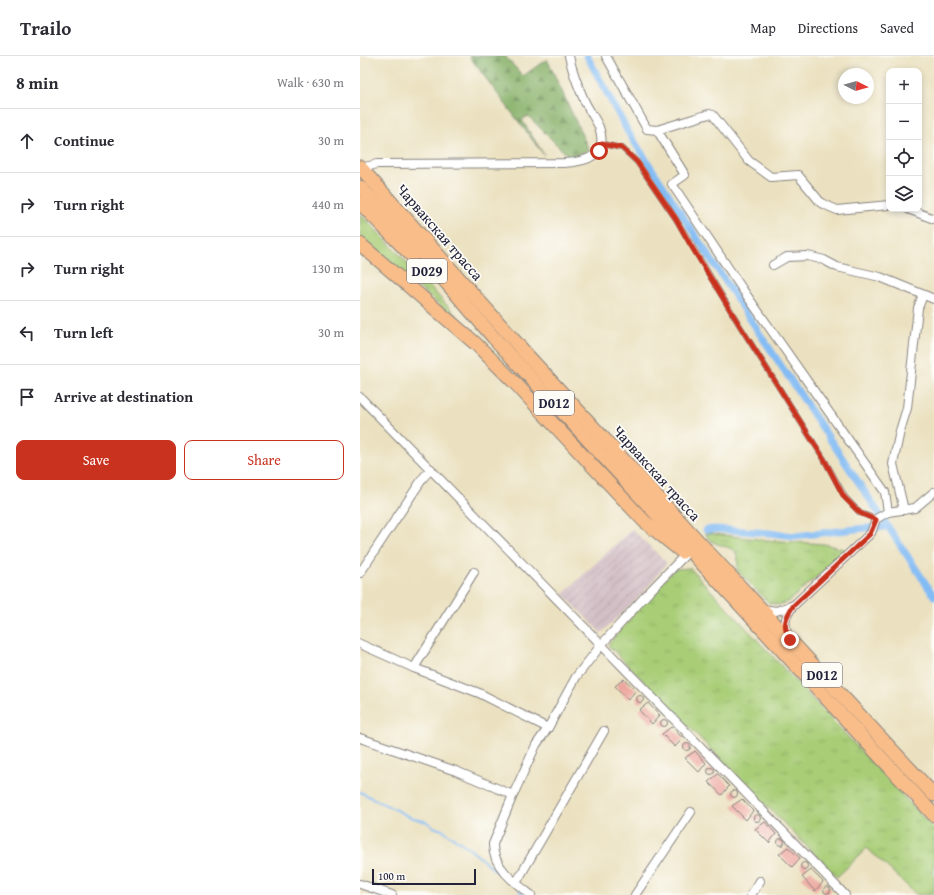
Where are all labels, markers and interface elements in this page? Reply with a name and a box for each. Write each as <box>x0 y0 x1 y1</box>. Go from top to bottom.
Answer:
text: Trailo <box>20 14 71 42</box>
text: Map <box>750 18 776 38</box>
text: Directions <box>798 18 858 38</box>
text: Saved <box>880 18 914 38</box>
north arrow <box>838 68 874 104</box>
map controls <box>886 68 922 212</box>
button: + <box>886 68 922 104</box>
text: 8 min <box>16 70 58 95</box>
text: Walk · 630 m <box>277 73 344 92</box>
button: − <box>886 104 922 140</box>
icon: ahead <box>16 130 38 152</box>
text: Continue <box>54 130 115 151</box>
text: 30 m <box>318 131 344 150</box>
button: locate <box>886 140 922 176</box>
route start <box>590 142 608 160</box>
button: layers <box>886 176 922 212</box>
street label: Чарвакская трасса <box>392 179 489 286</box>
icon: right <box>16 194 38 216</box>
text: Turn right <box>54 194 125 215</box>
text: 440 m <box>312 195 344 214</box>
icon: right <box>16 258 38 280</box>
text: Turn right <box>54 258 125 279</box>
text: 130 m <box>312 259 344 278</box>
road number: D029 <box>407 259 447 283</box>
icon: left <box>16 322 38 344</box>
text: Turn left <box>54 322 113 343</box>
text: 30 m <box>318 323 344 342</box>
icon: arrive <box>16 386 38 408</box>
text: Arrive at destination <box>54 386 193 407</box>
road number: D012 <box>534 391 574 415</box>
street label: Чарвакская трасса <box>608 421 706 526</box>
button: Save <box>16 440 176 480</box>
button: Share <box>184 440 344 480</box>
route end <box>781 631 799 649</box>
road number: D012 <box>802 663 842 687</box>
scale bar <box>372 867 476 886</box>
text: 100 m <box>378 868 405 884</box>

